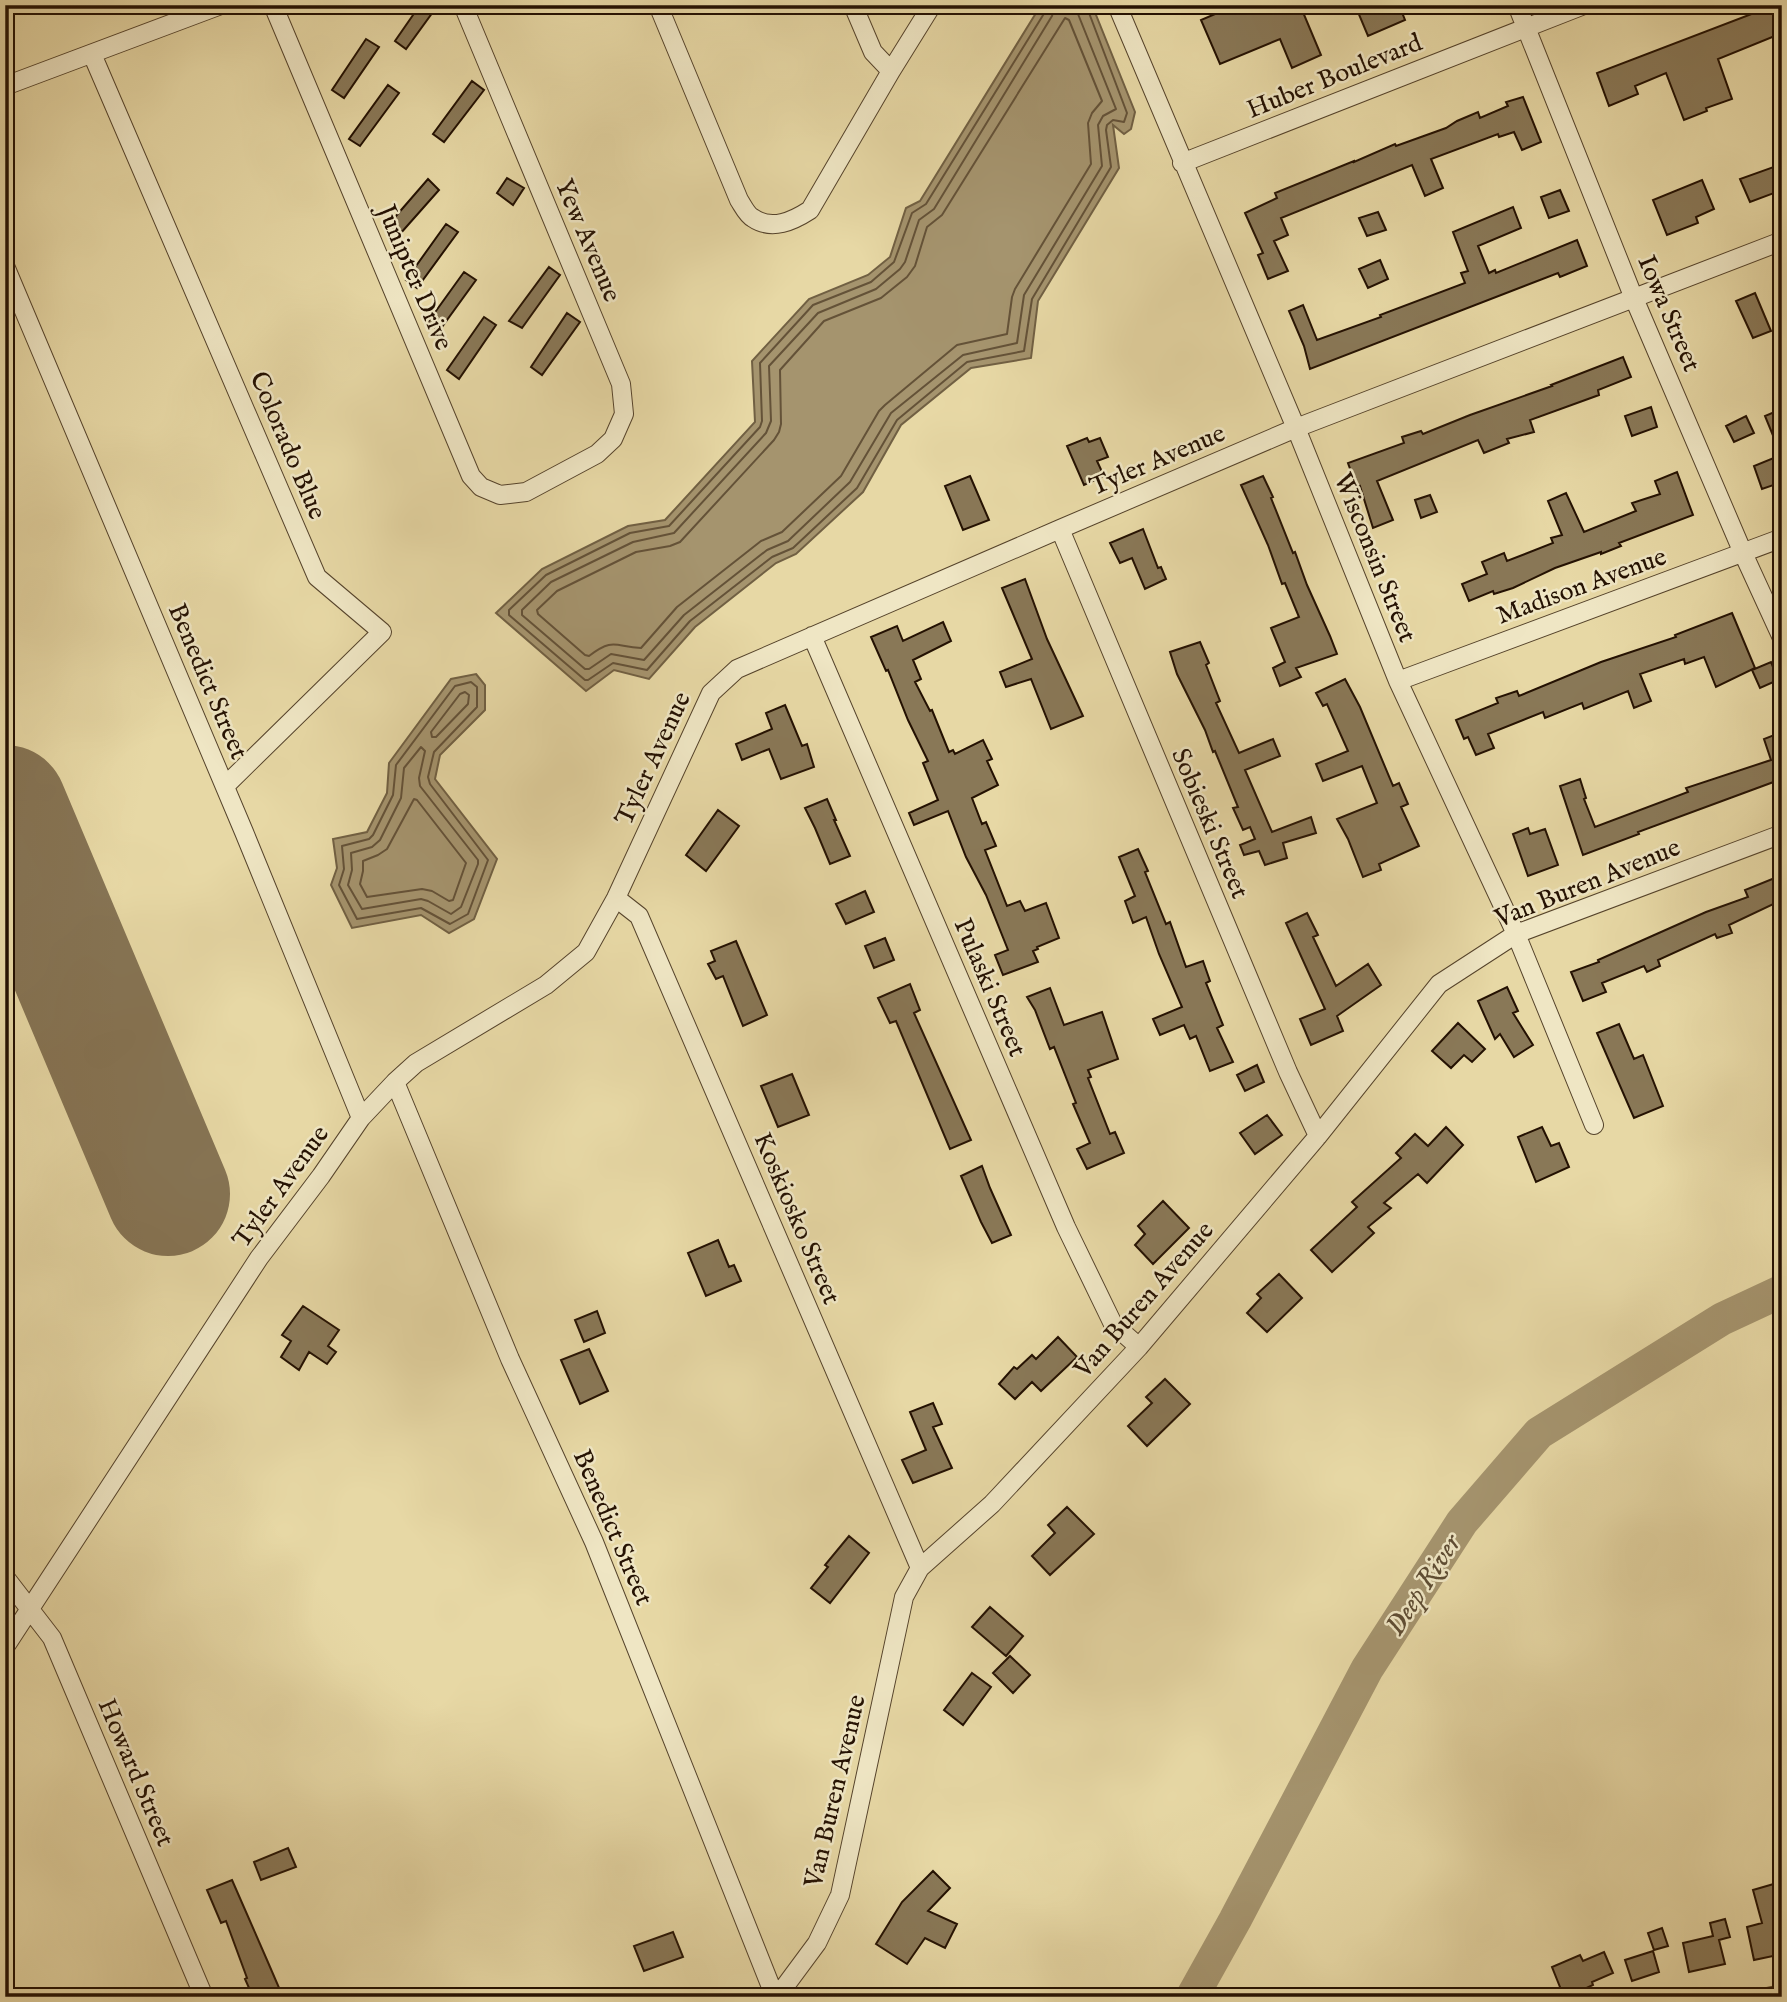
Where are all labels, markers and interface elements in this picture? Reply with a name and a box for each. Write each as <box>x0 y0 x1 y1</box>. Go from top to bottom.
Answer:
street label: Huber Boulevard <box>1242 26 1427 127</box>
street label: Yew Avenue <box>547 174 628 307</box>
street label: Junipter Drive <box>368 197 460 355</box>
street label: Iowa Street <box>1629 250 1708 377</box>
street label: Colorado Blue <box>242 367 334 525</box>
street label: Tyler Avenue <box>1085 417 1230 504</box>
street label: Wisconsin Street <box>1326 468 1424 647</box>
street label: Madison Avenue <box>1492 540 1671 632</box>
street label: Benedict Street <box>160 599 255 764</box>
street label: Tyler Avenue <box>608 686 699 831</box>
street label: Sobieski Street <box>1163 743 1256 904</box>
street label: Van Buren Avenue <box>1489 831 1685 936</box>
street label: Pulaski Street <box>946 913 1034 1062</box>
street label: Tyler Avenue <box>226 1119 337 1255</box>
street label: Koskiosko Street <box>746 1128 848 1310</box>
street label: Van Buren Avenue <box>1066 1215 1221 1386</box>
street label: Benedict Street <box>565 1445 660 1610</box>
water label: Deep River <box>1378 1527 1471 1643</box>
street label: Van Buren Avenue <box>797 1691 874 1892</box>
street label: Howard Street <box>90 1694 182 1852</box>

